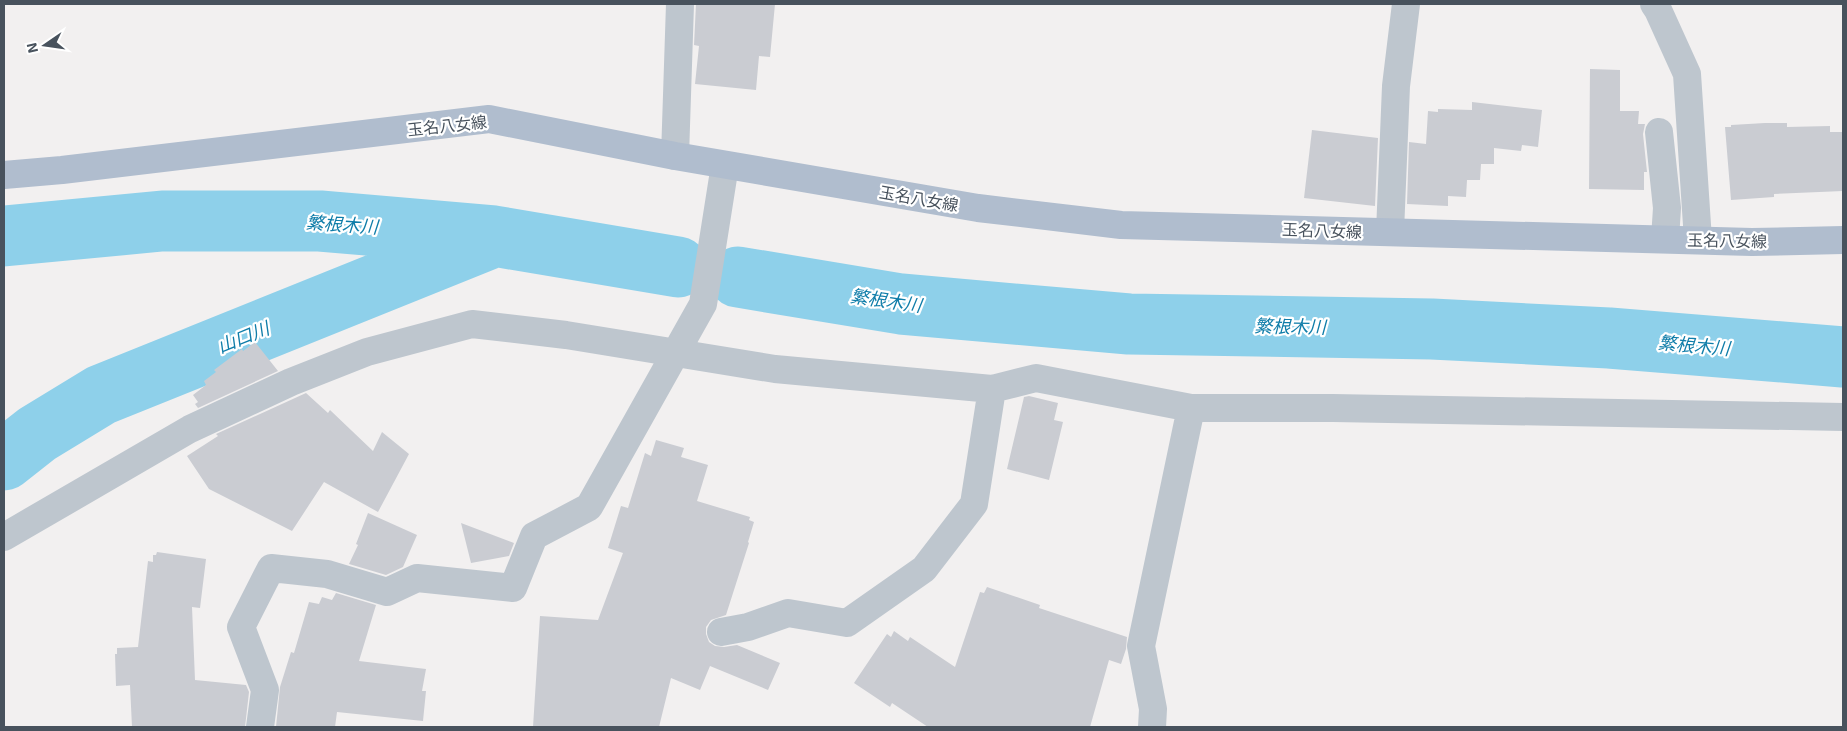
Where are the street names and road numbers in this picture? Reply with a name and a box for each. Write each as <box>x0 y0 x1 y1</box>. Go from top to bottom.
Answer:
street label: 玉名八女線 <box>406 111 488 139</box>
street label: 玉名八女線 <box>878 182 960 214</box>
street label: 玉名八女線 <box>1282 219 1362 241</box>
street label: 玉名八女線 <box>1687 230 1767 250</box>

